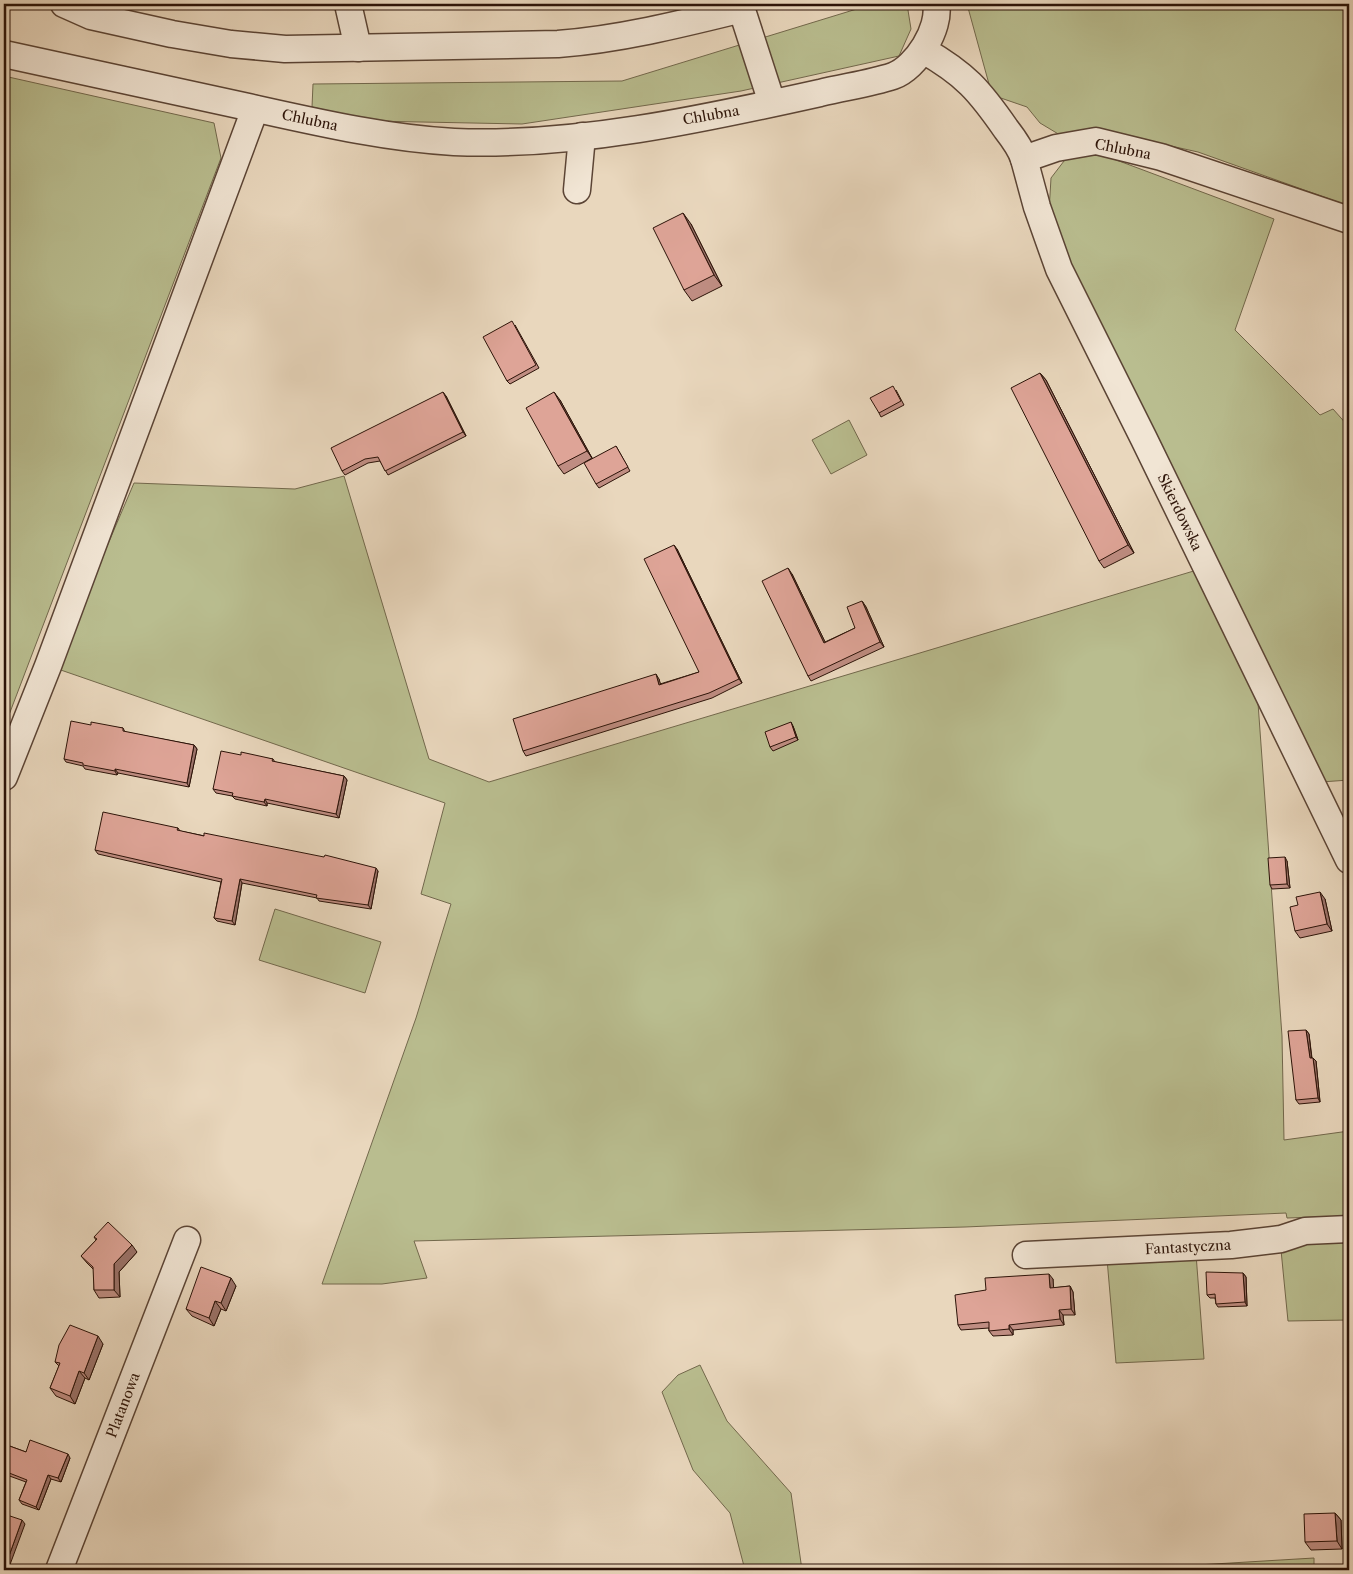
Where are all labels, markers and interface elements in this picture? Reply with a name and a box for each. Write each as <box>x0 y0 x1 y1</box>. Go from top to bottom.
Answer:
street label: Chlubna <box>681 101 741 129</box>
street label: Chlubna <box>280 105 340 135</box>
street label: Chlubna <box>1093 135 1153 163</box>
street label: Skierdowska <box>1154 470 1207 554</box>
street label: Fantastyczna <box>1145 1236 1232 1258</box>
street label: Platanowa <box>102 1369 144 1440</box>

